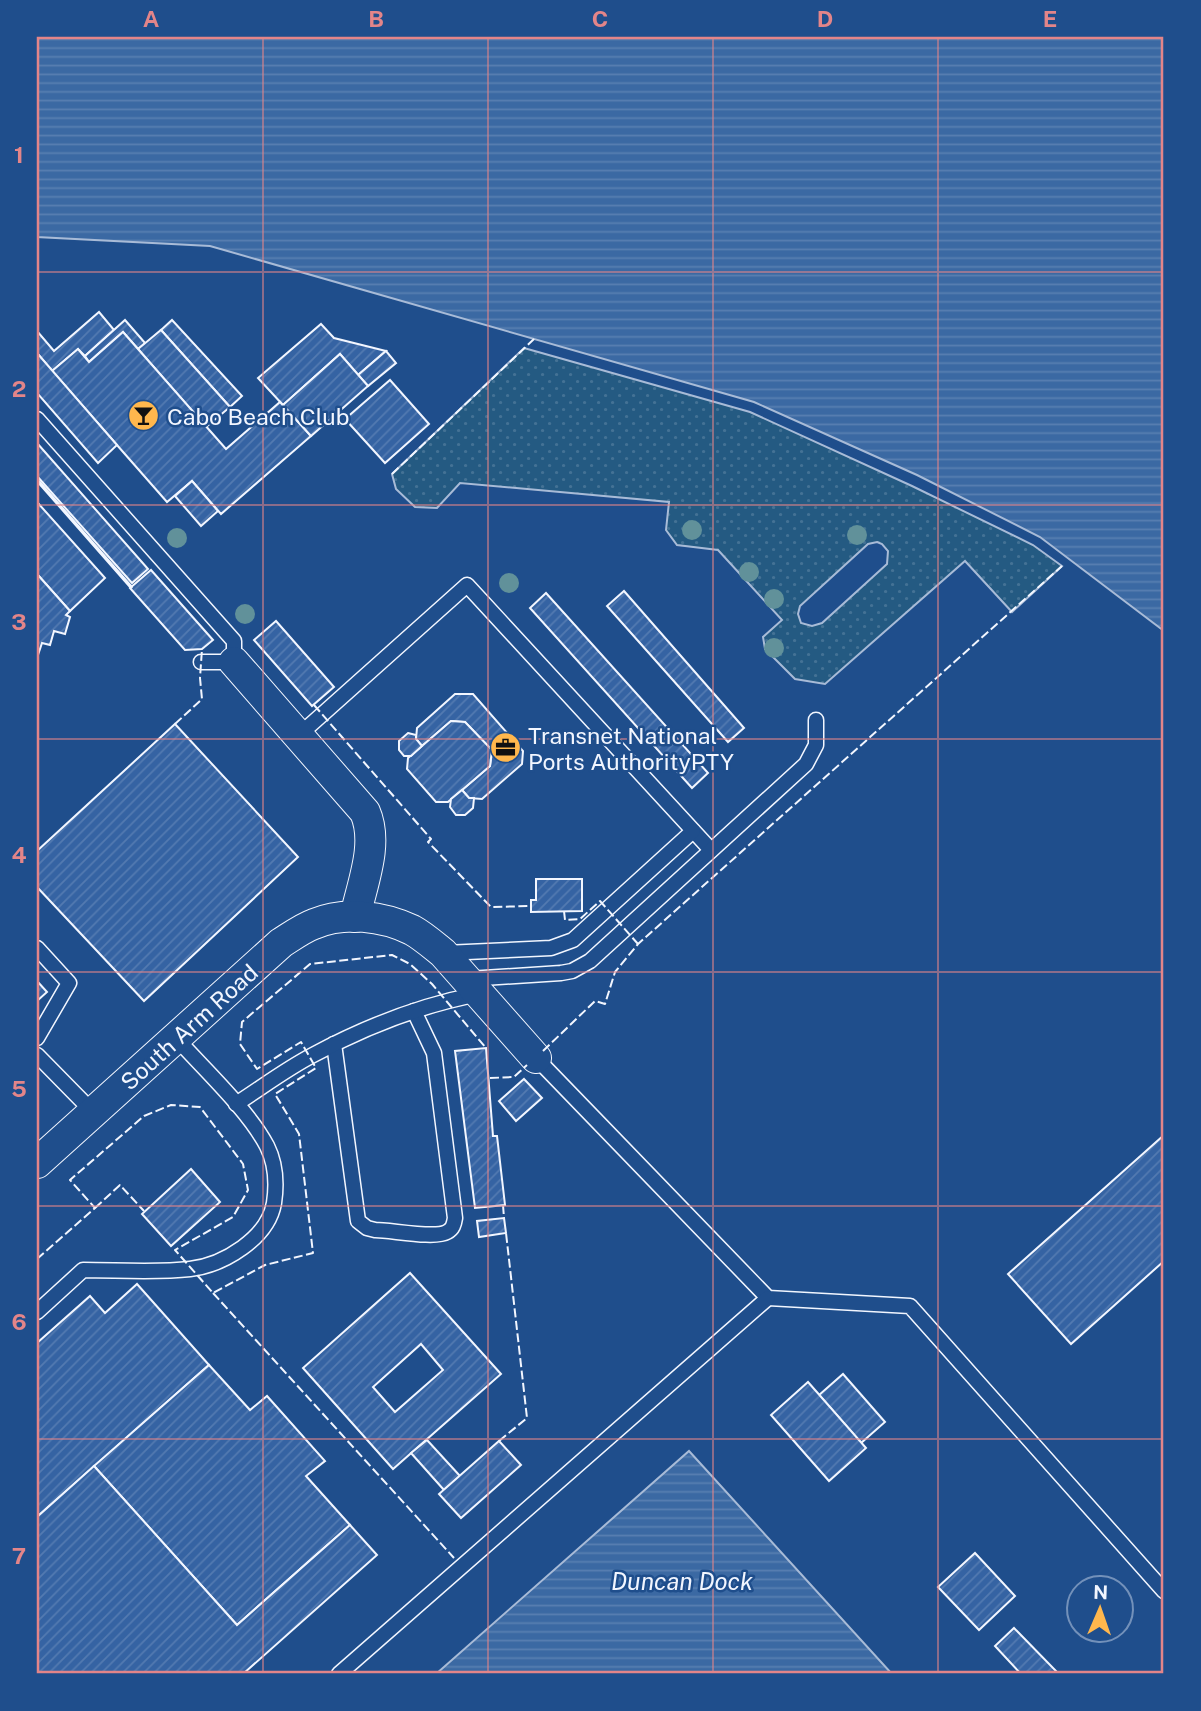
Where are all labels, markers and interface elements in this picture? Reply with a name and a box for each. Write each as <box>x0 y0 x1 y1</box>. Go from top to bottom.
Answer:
text: A <box>143 5 160 32</box>
text: B <box>368 5 384 32</box>
text: C <box>592 5 608 32</box>
text: D <box>817 5 833 32</box>
text: E <box>1043 5 1057 32</box>
text: 1 <box>14 141 24 168</box>
text: 2 <box>12 375 26 402</box>
bar icon: Cabo Beach Club <box>127 399 161 433</box>
place label: Cabo Beach Club <box>167 403 350 430</box>
text: 3 <box>11 608 27 635</box>
place label: Transnet National Ports AuthorityPTY <box>528 722 734 775</box>
office icon: Transnet National Ports AuthorityPTY <box>488 731 522 765</box>
text: 4 <box>11 841 27 868</box>
street label: South Arm Road <box>115 958 263 1096</box>
text: 5 <box>11 1075 27 1102</box>
text: 6 <box>11 1308 27 1335</box>
text: 7 <box>12 1542 26 1569</box>
water label: Duncan Dock <box>611 1567 753 1595</box>
north arrow <box>1064 1574 1134 1644</box>
text: N <box>1093 1581 1108 1603</box>

